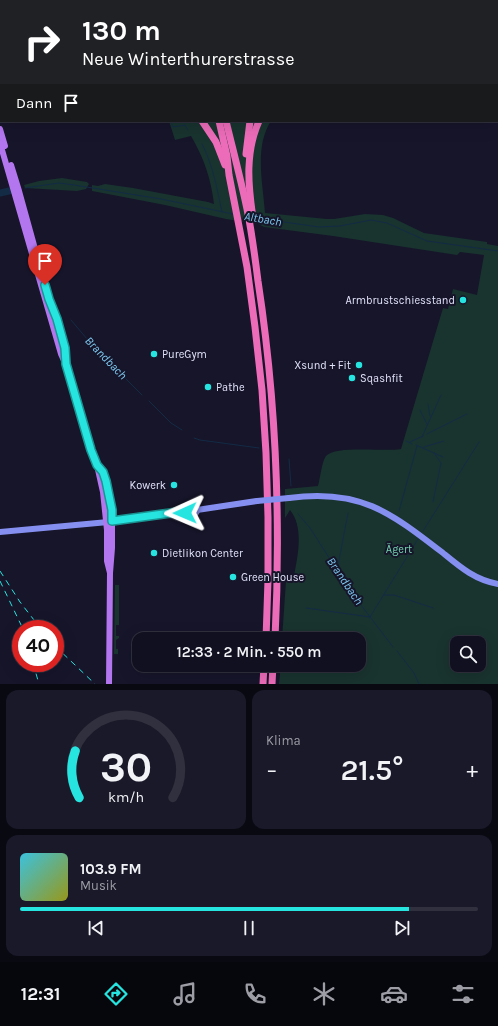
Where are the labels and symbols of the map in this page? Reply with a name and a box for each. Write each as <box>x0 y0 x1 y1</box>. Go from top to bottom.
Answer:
water label: Altbach <box>243 209 283 229</box>
pin <box>28 244 62 285</box>
place label: Armbrustschiesstand <box>345 294 455 307</box>
marker: Armbrustschiesstand <box>458 295 468 305</box>
water label: Brandbach <box>82 334 130 382</box>
place label: PureGym <box>162 348 207 361</box>
marker: PureGym <box>149 349 159 359</box>
place label: Xsund + Fit <box>294 359 351 372</box>
marker: Xsund + Fit <box>354 360 364 370</box>
place label: Sqashfit <box>360 372 403 385</box>
marker: Sqashfit <box>347 373 357 383</box>
place label: Pathe <box>216 381 245 394</box>
marker: Pathe <box>203 382 213 392</box>
place label: Kowerk <box>130 479 166 492</box>
marker: Kowerk <box>169 480 179 490</box>
position arrow <box>164 492 206 534</box>
park label: Ägert <box>386 542 412 556</box>
place label: Dietlikon Center <box>162 547 243 560</box>
marker: Dietlikon Center <box>149 548 159 558</box>
water label: Brandbach <box>324 555 366 607</box>
place label: Green House <box>241 571 304 584</box>
marker: Green House <box>228 572 238 582</box>
speed limit sign: 40 <box>12 620 64 672</box>

